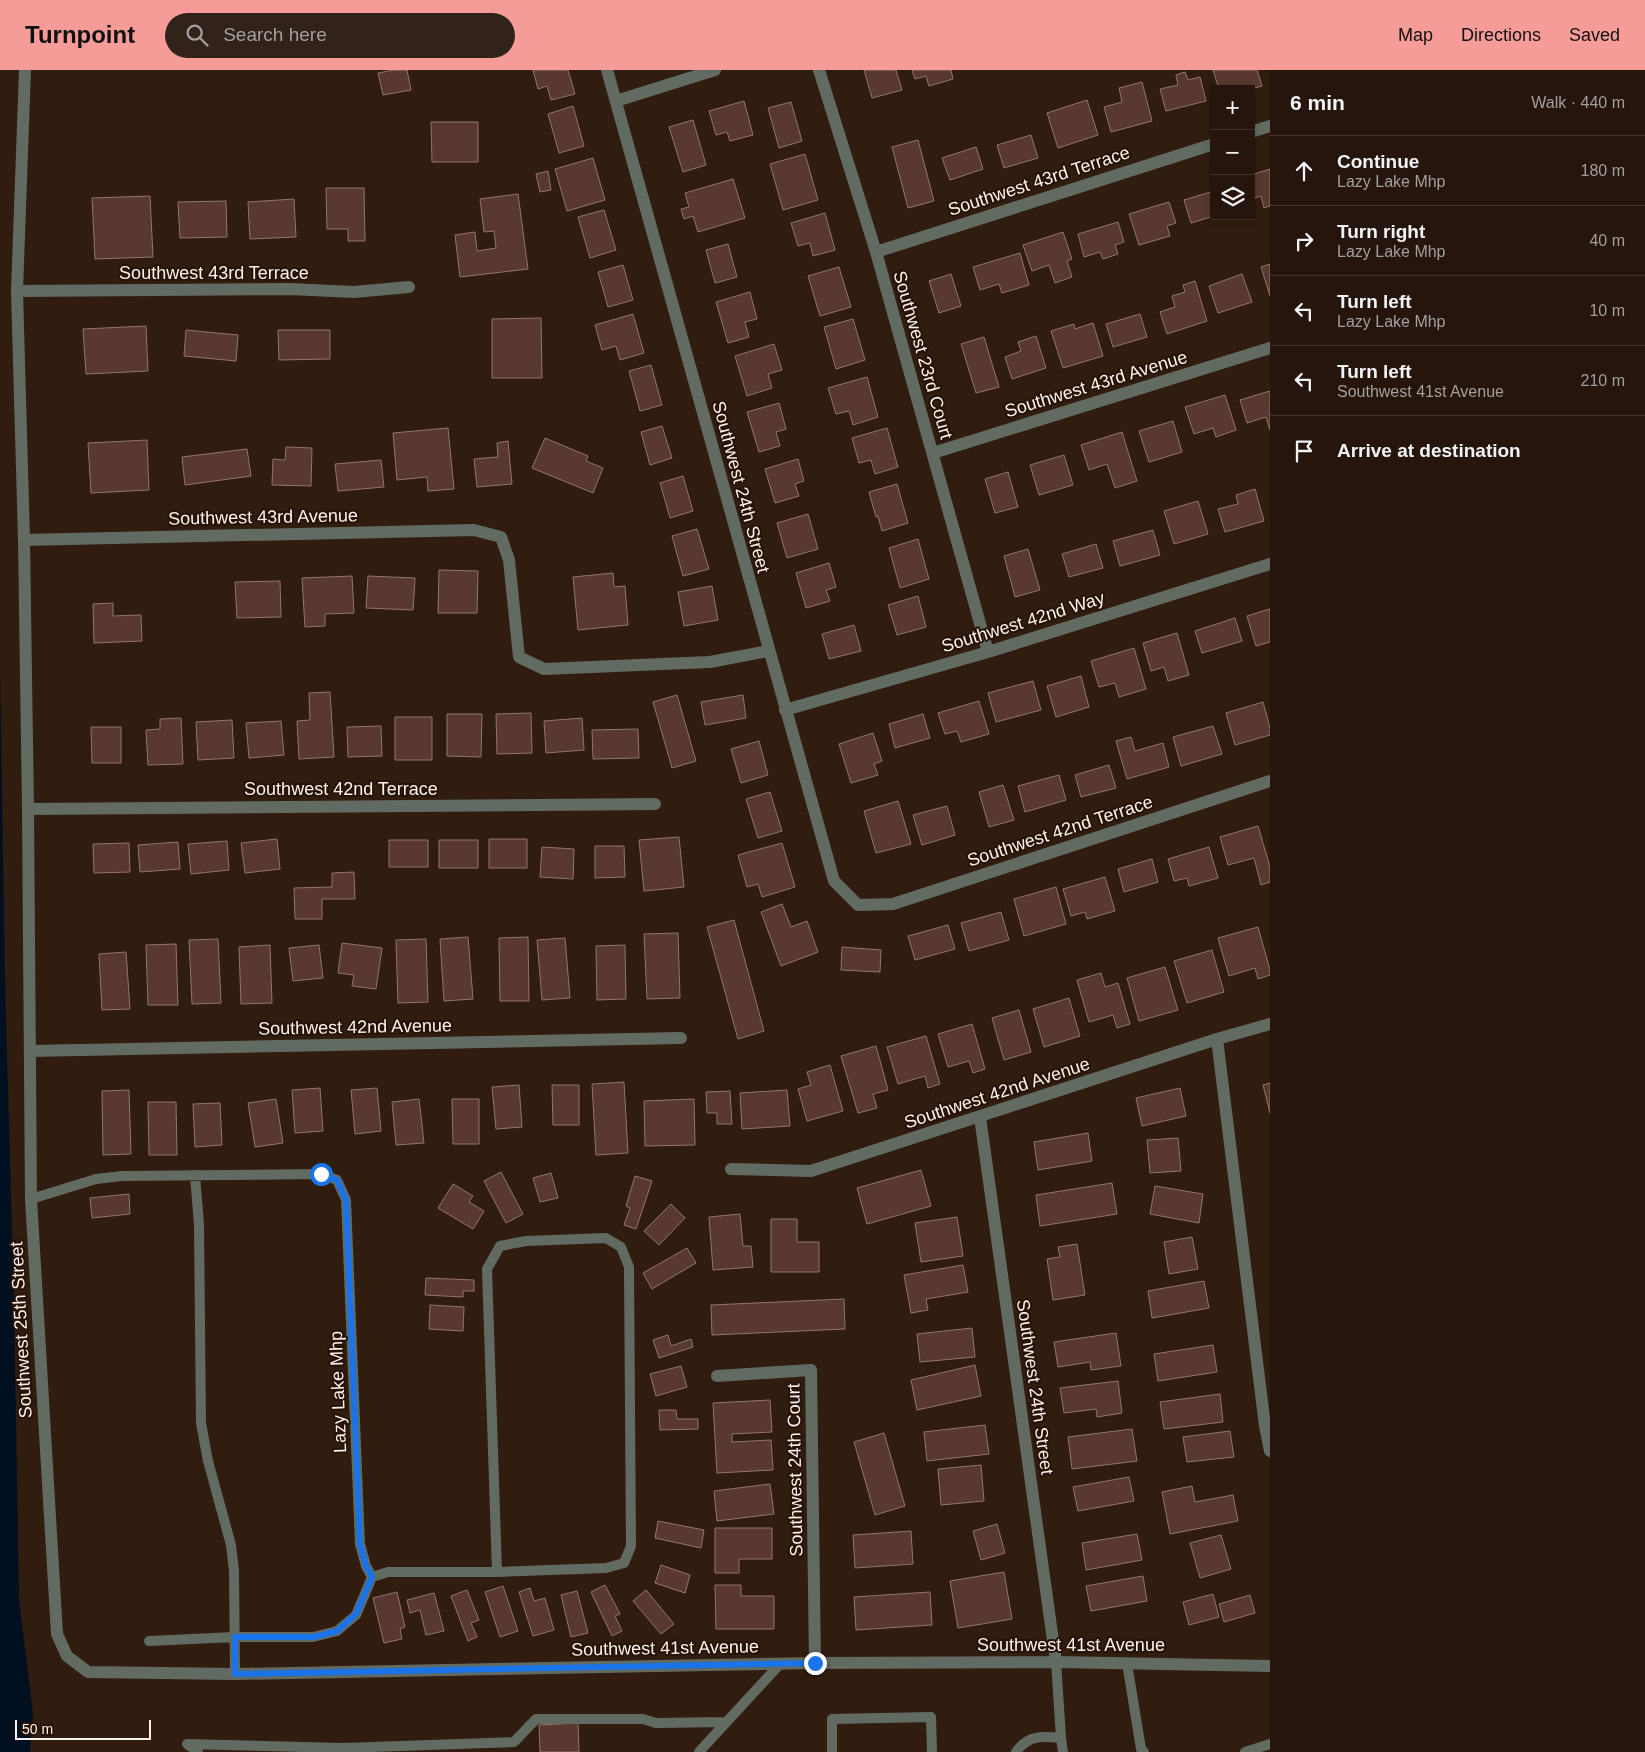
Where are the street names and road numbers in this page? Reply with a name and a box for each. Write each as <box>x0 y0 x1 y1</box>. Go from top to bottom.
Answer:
street label: Southwest 43rd Terrace <box>946 142 1132 220</box>
street label: Southwest 43rd Terrace <box>119 263 309 283</box>
street label: Southwest 23rd Court <box>889 269 957 441</box>
street label: Southwest 43rd Avenue <box>1002 347 1190 421</box>
street label: Southwest 24th Street <box>708 399 774 575</box>
street label: Southwest 43rd Avenue <box>168 505 358 529</box>
street label: Southwest 42nd Way <box>939 588 1107 656</box>
street label: Southwest 42nd Terrace <box>244 779 438 799</box>
street label: Southwest 42nd Terrace <box>965 792 1155 870</box>
street label: Southwest 42nd Avenue <box>258 1015 452 1039</box>
street label: Southwest 42nd Avenue <box>902 1054 1092 1132</box>
street label: Southwest 25th Street <box>6 1241 36 1419</box>
street label: Southwest 24th Street <box>1013 1298 1057 1476</box>
street label: Lazy Lake Mhp <box>326 1331 350 1453</box>
street label: Southwest 24th Court <box>783 1383 807 1557</box>
street label: Southwest 41st Avenue <box>977 1635 1165 1655</box>
street label: Southwest 41st Avenue <box>571 1636 759 1660</box>

